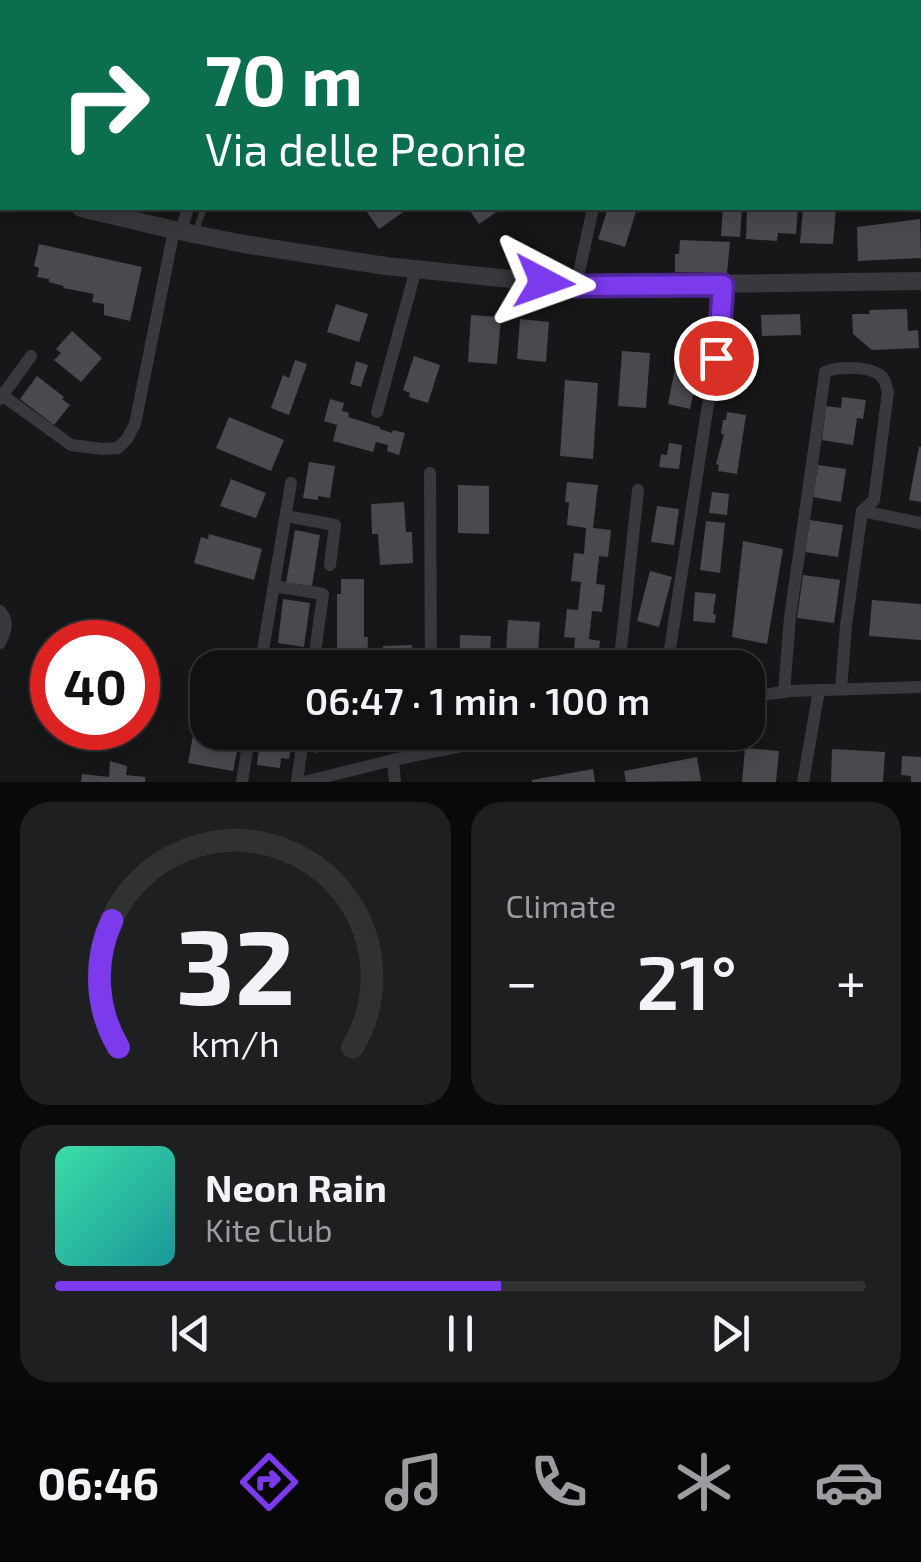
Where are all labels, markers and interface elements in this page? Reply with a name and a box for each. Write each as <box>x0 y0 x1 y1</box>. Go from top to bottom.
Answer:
text: 70 m <box>205 36 363 120</box>
icon: right <box>40 40 170 170</box>
text: Via delle Peonie <box>205 121 527 175</box>
position arrow <box>492 230 596 334</box>
pin <box>674 316 759 401</box>
icon: arrive <box>689 331 744 386</box>
speed limit sign: 40 <box>30 620 160 750</box>
text: 06:47 · 1 min · 100 m <box>305 677 650 723</box>
text: Climate <box>506 886 616 924</box>
text: 32 <box>176 901 295 1026</box>
text: 21° <box>636 935 737 1025</box>
text: − <box>506 947 538 1013</box>
text: + <box>836 947 866 1013</box>
text: km/h <box>191 1021 280 1064</box>
text: Neon Rain <box>205 1164 387 1210</box>
text: Kite Club <box>205 1210 333 1248</box>
icon: previous <box>163 1306 218 1361</box>
icon: pause <box>433 1306 488 1361</box>
icon: next <box>703 1306 758 1361</box>
icon: directions <box>234 1447 304 1517</box>
icon: music <box>379 1447 449 1517</box>
icon: phone <box>524 1447 594 1517</box>
icon: climate <box>669 1447 739 1517</box>
icon: car <box>814 1447 884 1517</box>
text: 06:46 <box>37 1455 159 1509</box>

